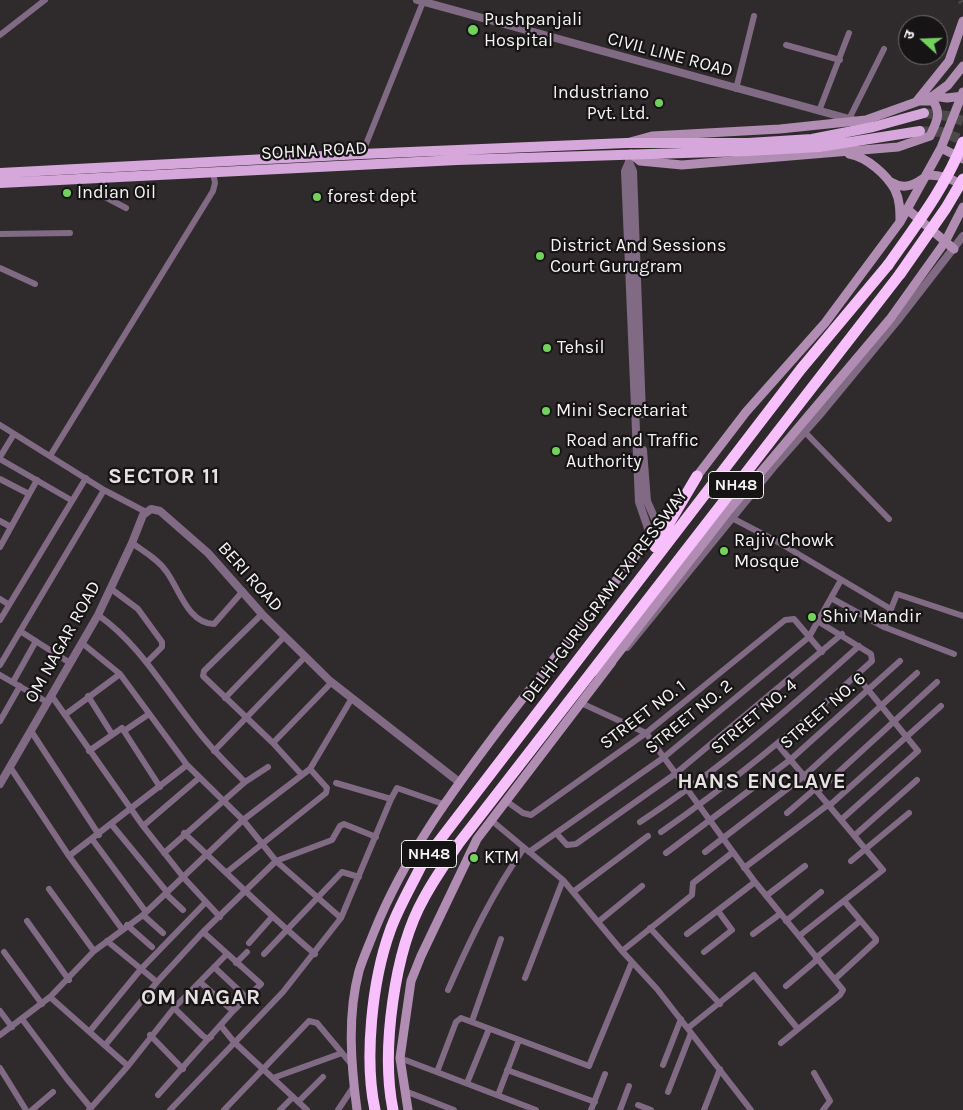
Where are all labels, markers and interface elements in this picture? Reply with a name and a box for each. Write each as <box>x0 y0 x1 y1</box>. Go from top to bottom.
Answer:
place label: Pushpanjali Hospital <box>484 9 582 52</box>
north arrow <box>898 15 948 65</box>
marker: Pushpanjali Hospital <box>466 23 480 37</box>
street label: CIVIL LINE ROAD <box>605 28 735 82</box>
text: उ <box>900 28 919 42</box>
place label: Industriano Pvt. Ltd. <box>553 82 649 125</box>
marker: Industriano Pvt. Ltd. <box>653 97 665 109</box>
street label: SOHNA ROAD <box>260 137 368 165</box>
place label: Indian Oil <box>77 182 156 204</box>
place label: forest dept <box>327 186 416 208</box>
marker: Indian Oil <box>61 187 73 199</box>
marker: forest dept <box>311 191 323 203</box>
place label: District And Sessions Court Gurugram <box>550 235 726 278</box>
marker: District And Sessions Court Gurugram <box>534 250 546 262</box>
place label: Tehsil <box>557 337 605 359</box>
marker: Tehsil <box>541 342 553 354</box>
place label: Mini Secretariat <box>556 400 687 422</box>
marker: Mini Secretariat <box>540 405 552 417</box>
place label: Road and Traffic Authority <box>566 430 699 472</box>
marker: Road and Traffic Authority <box>550 445 562 457</box>
district label: SECTOR 11 <box>107 464 221 490</box>
road number: NH48 <box>708 472 764 498</box>
street label: DELHI-GURUGRAM EXPRESSWAY <box>517 485 693 707</box>
place label: Rajiv Chowk Mosque <box>734 530 834 572</box>
street label: BERI ROAD <box>213 538 287 616</box>
marker: Rajiv Chowk Mosque <box>718 545 730 557</box>
street label: OM NAGAR ROAD <box>21 577 105 707</box>
place label: Shiv Mandir <box>822 606 921 628</box>
marker: Shiv Mandir <box>806 611 818 623</box>
street label: STREET NO. 6 <box>776 668 870 754</box>
street label: STREET NO. 2 <box>641 675 737 759</box>
street label: STREET NO. 4 <box>706 675 802 759</box>
street label: STREET NO. 1 <box>596 676 690 754</box>
district label: HANS ENCLAVE <box>676 769 848 795</box>
road number: NH48 <box>402 841 456 868</box>
place label: KTM <box>484 847 519 869</box>
marker: KTM <box>468 852 480 864</box>
district label: OM NAGAR <box>140 985 262 1011</box>

